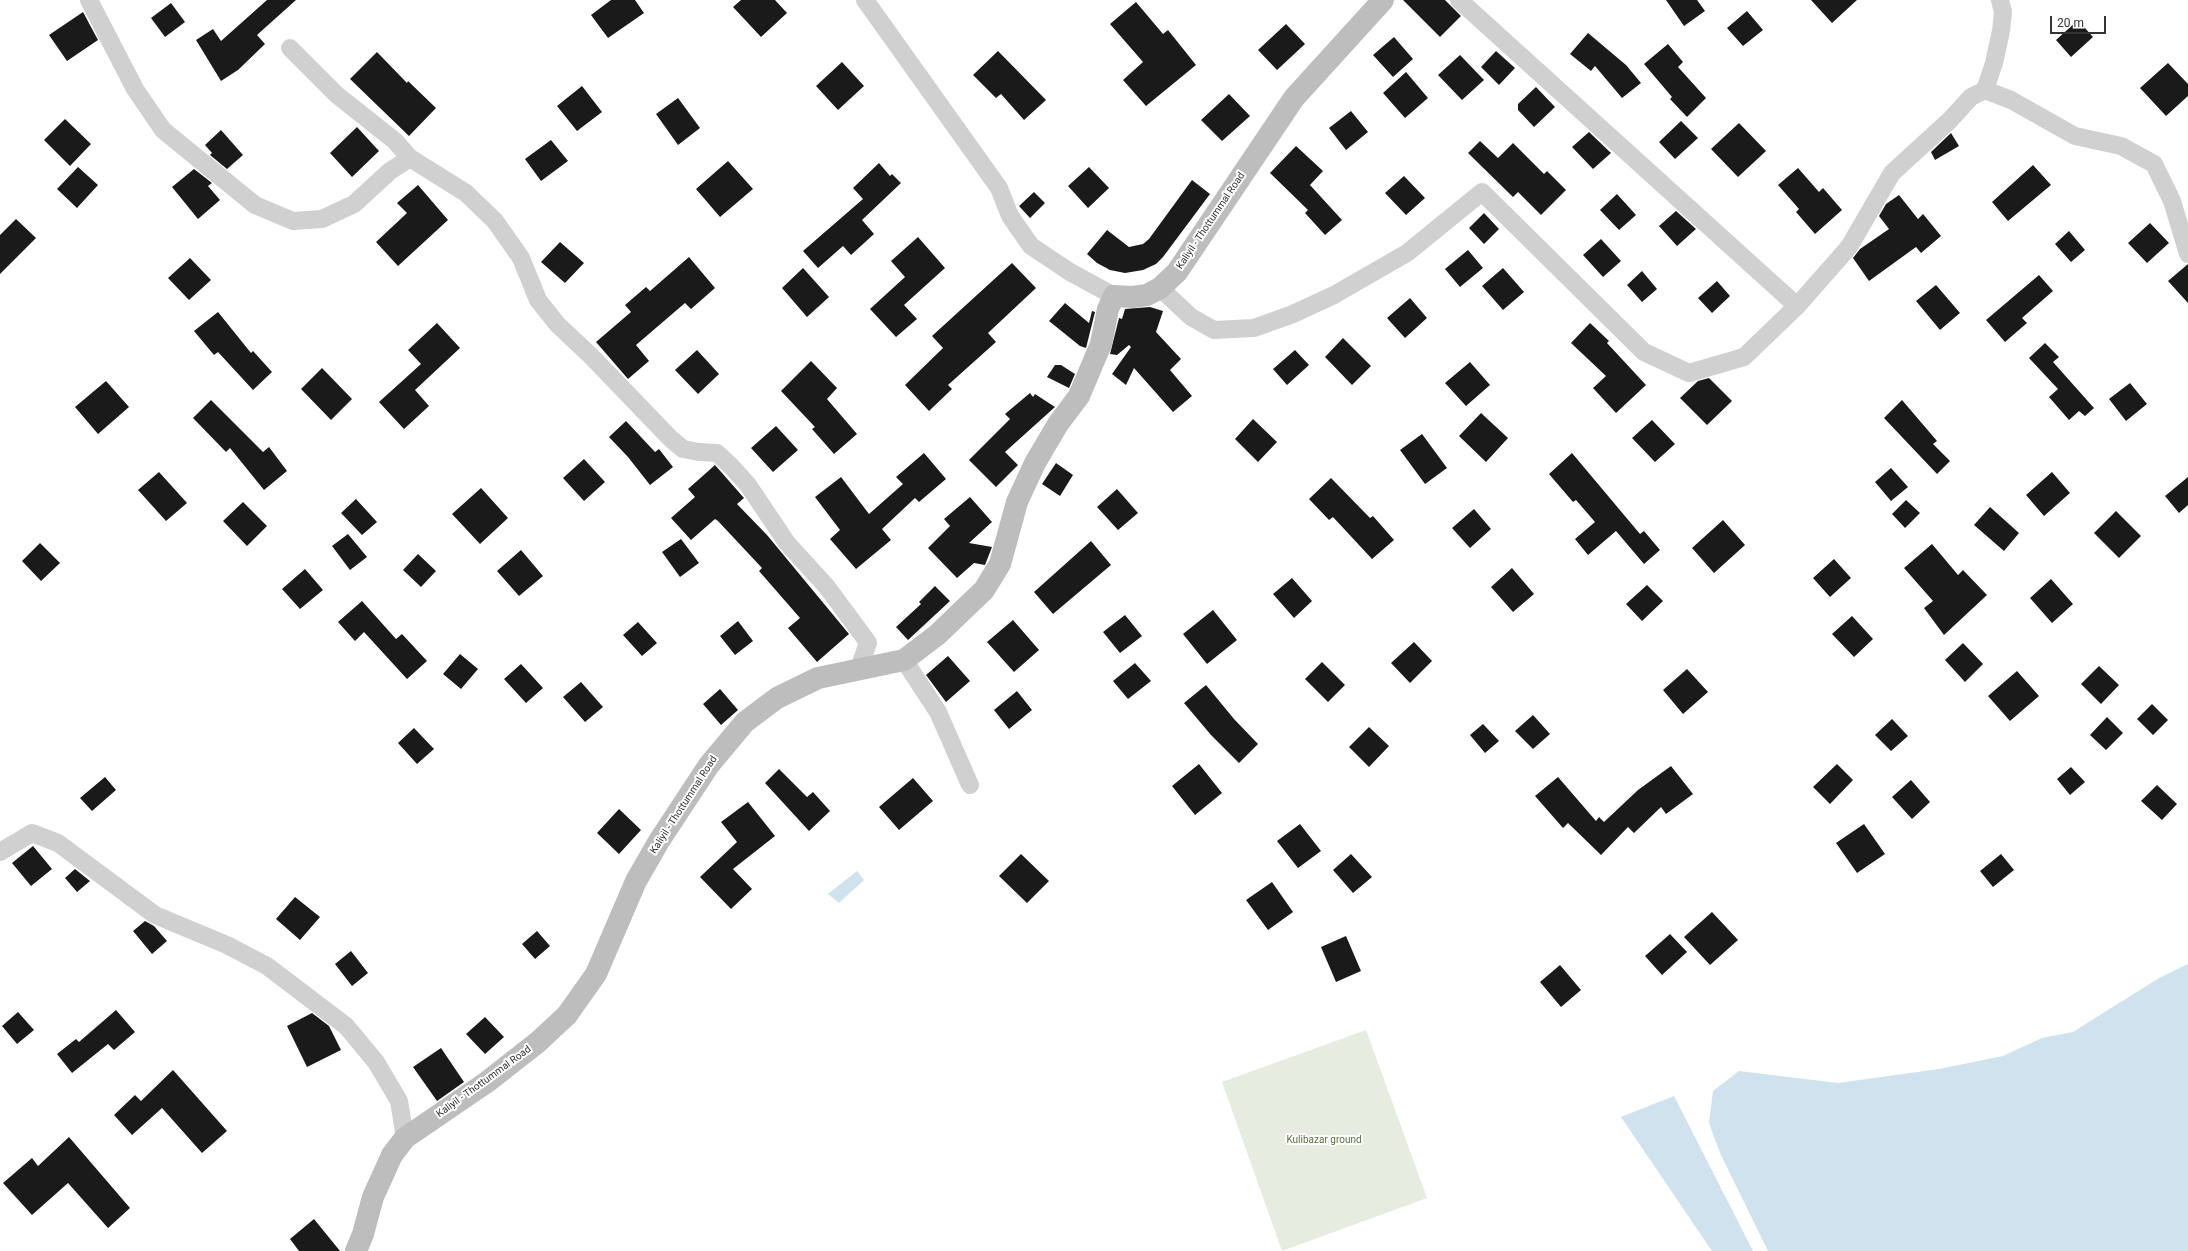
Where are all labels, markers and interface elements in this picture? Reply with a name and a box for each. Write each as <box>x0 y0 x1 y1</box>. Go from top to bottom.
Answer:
scale bar <box>2052 8 2108 34</box>
text: 20 m <box>2057 16 2084 30</box>
street label: Kaliyil - Thottummal Road <box>1174 170 1248 272</box>
street label: Kaliyil - Thottummal Road <box>648 754 720 856</box>
street label: Kaliyil - Thottummal Road <box>434 1044 534 1120</box>
park label: Kulibazar ground <box>1286 1134 1362 1146</box>

